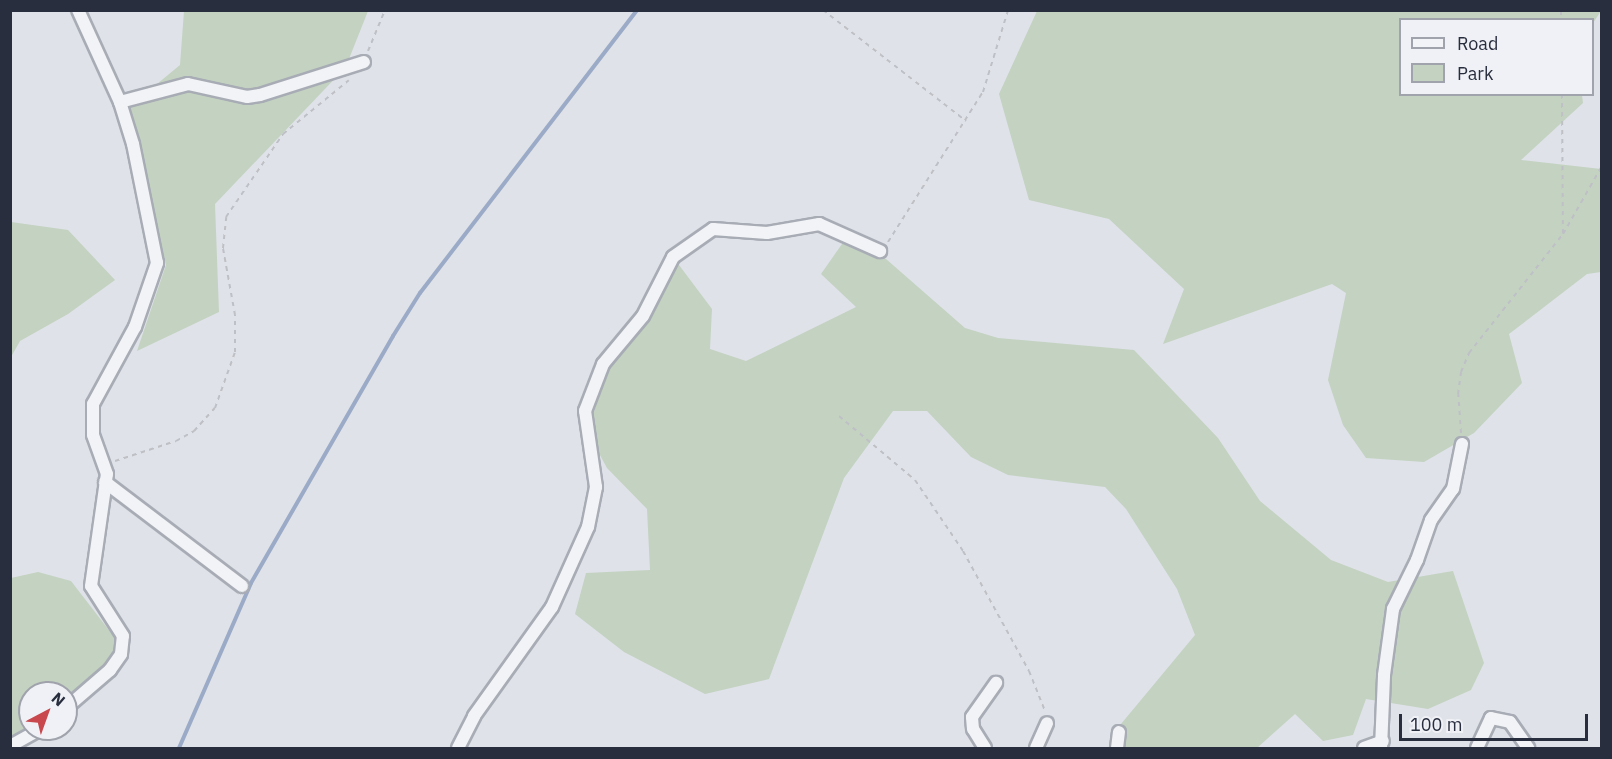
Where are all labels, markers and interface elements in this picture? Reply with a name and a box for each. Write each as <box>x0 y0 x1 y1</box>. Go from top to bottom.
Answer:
legend <box>1399 18 1594 96</box>
text: Road <box>1457 32 1498 55</box>
text: Park <box>1457 62 1493 85</box>
north arrow <box>18 681 78 741</box>
text: N <box>48 688 69 710</box>
scale bar <box>1402 702 1591 740</box>
text: 100 m <box>1410 713 1462 736</box>

